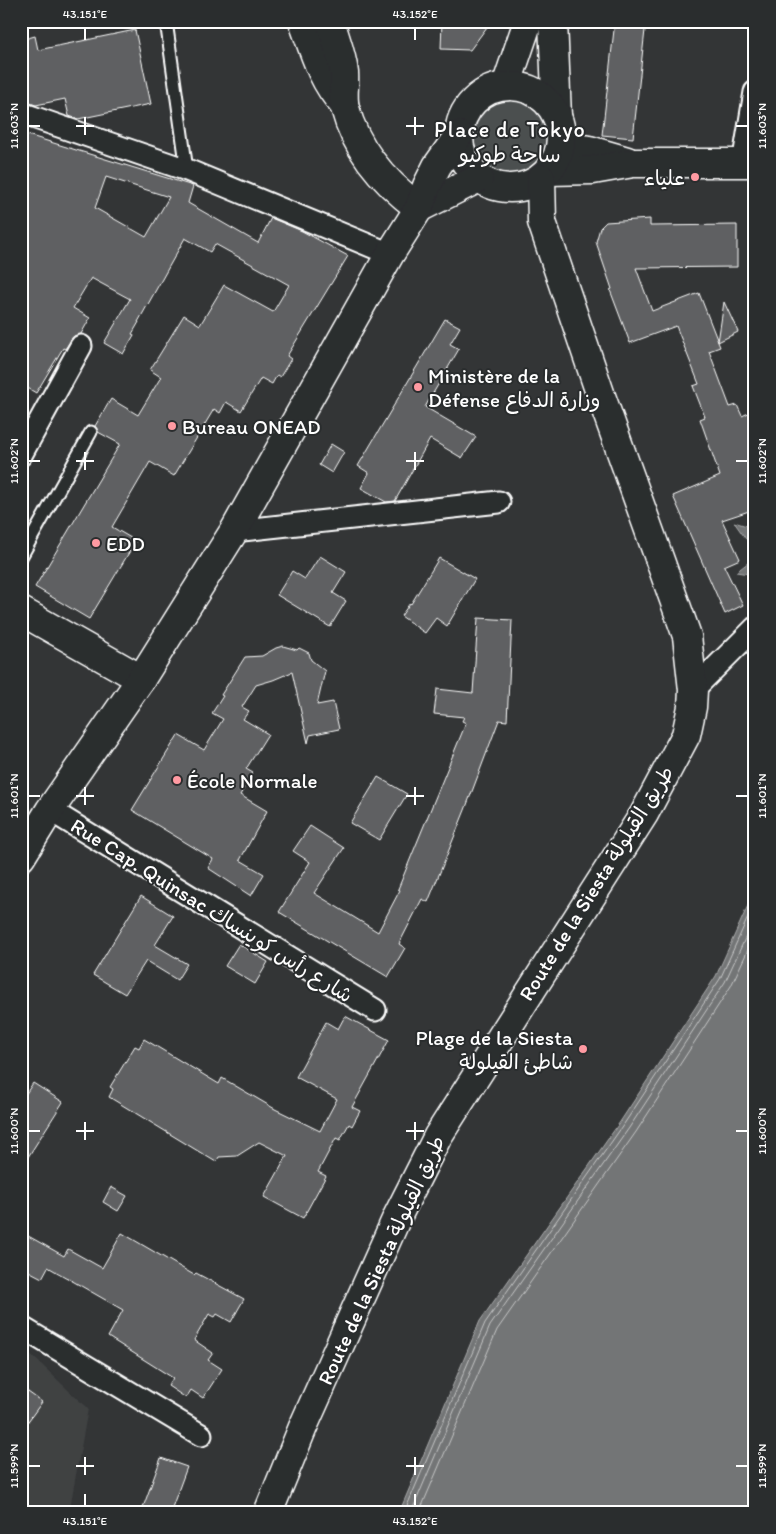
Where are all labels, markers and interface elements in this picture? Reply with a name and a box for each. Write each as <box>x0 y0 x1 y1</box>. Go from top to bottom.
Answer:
text: 43.151°E <box>63 7 108 21</box>
text: 43.152°E <box>392 7 438 21</box>
text: 11.603°N <box>7 103 21 149</box>
text: 11.603°N <box>755 103 769 149</box>
district label: Place de Tokyo ساحة طوكيو <box>434 116 586 168</box>
place label: علياء <box>644 165 685 190</box>
marker: علياء <box>689 171 701 183</box>
place label: Ministère de la Défense وزارة الدفاع <box>428 363 600 414</box>
marker: Ministère de la Défense وزارة الدفاع <box>412 381 424 393</box>
place label: Bureau ONEAD <box>182 414 321 439</box>
marker: Bureau ONEAD <box>166 420 178 432</box>
text: 11.602°N <box>7 438 21 484</box>
text: 11.602°N <box>755 438 769 484</box>
place label: EDD <box>106 531 145 556</box>
marker: EDD <box>90 537 102 549</box>
street label: Route de la Siesta طريق القيلولة <box>513 761 680 1006</box>
place label: École Normale <box>187 768 318 793</box>
text: 11.601°N <box>7 773 21 819</box>
text: 11.601°N <box>755 773 769 819</box>
marker: École Normale <box>171 774 183 786</box>
street label: Rue Cap. Quinsac شارع رأس كوينساك <box>65 812 358 1010</box>
place label: Plage de la Siesta شاطئ القيلولة <box>415 1025 573 1076</box>
marker: Plage de la Siesta شاطئ القيلولة <box>577 1043 589 1055</box>
text: 11.600°N <box>7 1108 21 1154</box>
text: 11.600°N <box>755 1108 769 1154</box>
street label: Route de la Siesta طريق القيلولة <box>312 1131 452 1390</box>
text: 11.599°N <box>7 1444 21 1488</box>
text: 11.599°N <box>755 1444 769 1488</box>
text: 43.151°E <box>63 1514 108 1528</box>
text: 43.152°E <box>392 1514 438 1528</box>

